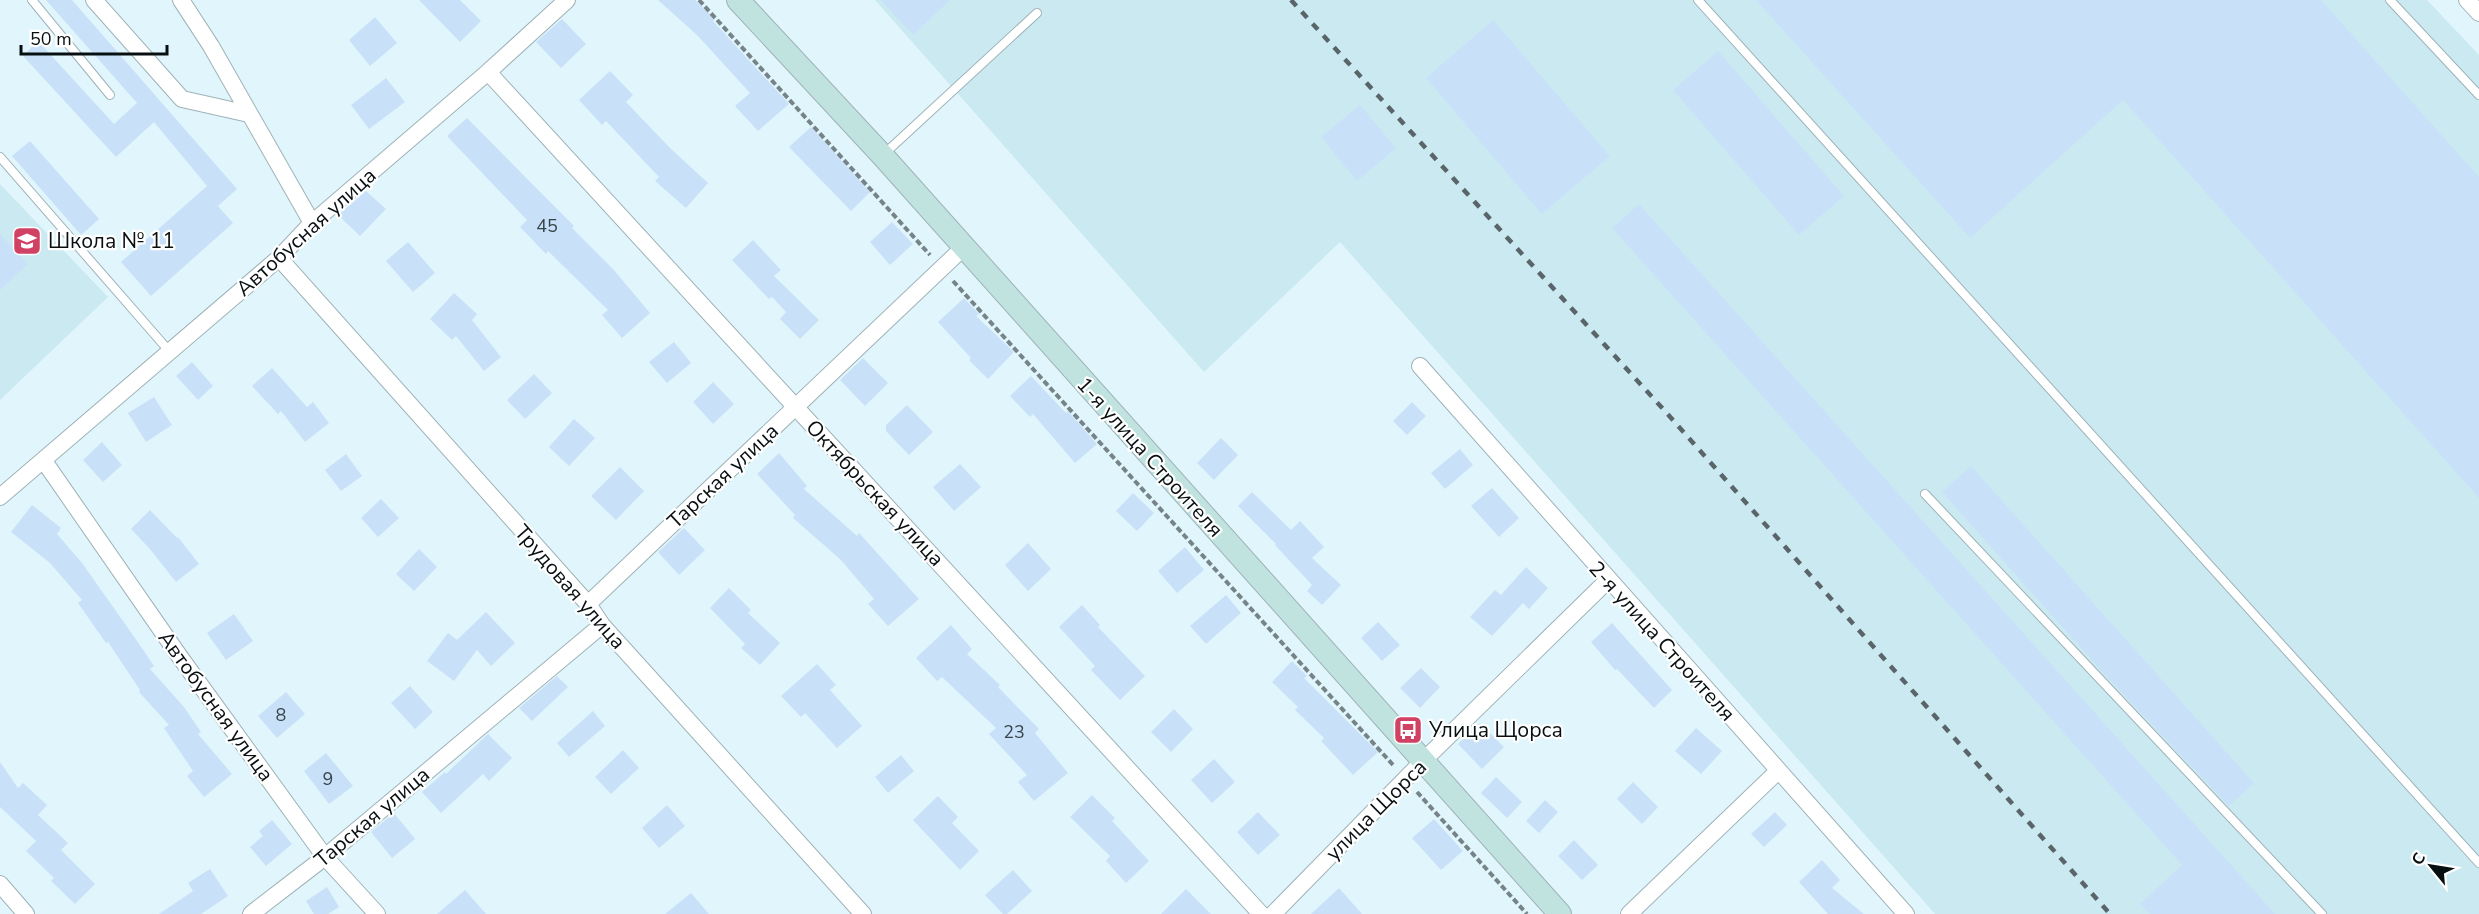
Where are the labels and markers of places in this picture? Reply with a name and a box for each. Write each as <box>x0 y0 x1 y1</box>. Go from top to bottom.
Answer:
school or university icon: Школа № 11 <box>11 225 43 257</box>
place label: Школа № 11 <box>48 227 175 255</box>
bus stop icon: Улица Щорса <box>1392 714 1424 746</box>
place label: Улица Щорса <box>1428 716 1563 744</box>

